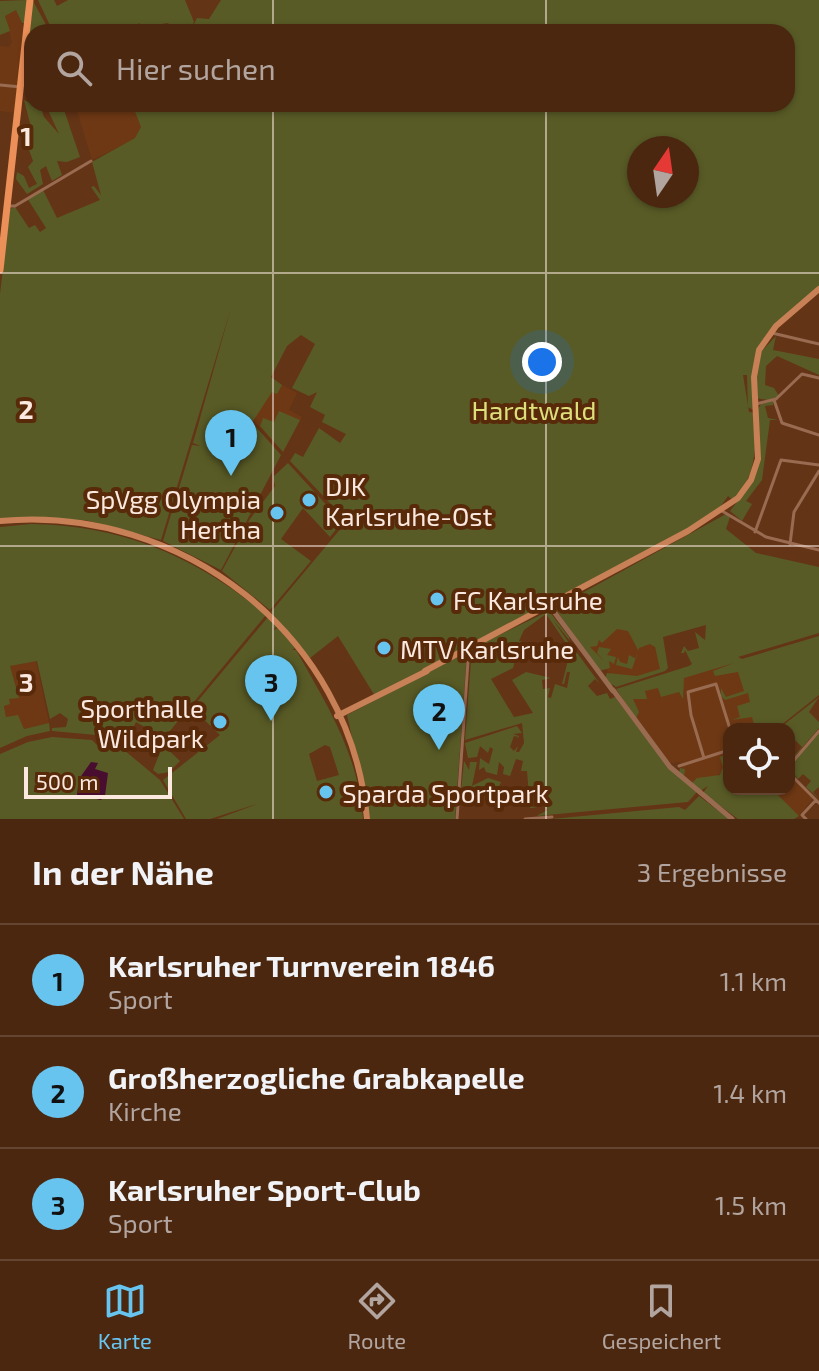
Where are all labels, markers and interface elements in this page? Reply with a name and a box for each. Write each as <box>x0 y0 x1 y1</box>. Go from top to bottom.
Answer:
search box <box>24 24 795 112</box>
icon: search <box>52 46 96 90</box>
text: Hier suchen <box>116 50 276 86</box>
text: 1 <box>20 120 32 151</box>
north arrow <box>627 136 699 208</box>
your location <box>522 342 562 382</box>
text: 2 <box>18 393 34 424</box>
park label: Hardtwald <box>472 394 596 425</box>
pin: 1 <box>205 410 257 476</box>
place label: DJK Karlsruhe-Ost <box>325 470 493 531</box>
place label: SpVgg Olympia Hertha <box>86 483 261 544</box>
marker: DJK Karlsruhe-Ost <box>300 491 318 509</box>
marker: SpVgg Olympia Hertha <box>268 504 286 522</box>
place label: FC Karlsruhe <box>453 584 603 615</box>
marker: FC Karlsruhe <box>428 590 446 608</box>
place label: MTV Karlsruhe <box>400 633 574 664</box>
marker: MTV Karlsruhe <box>375 639 393 657</box>
pin: 3 <box>245 655 297 721</box>
text: 3 <box>19 666 33 697</box>
pin: 2 <box>413 684 465 750</box>
place label: Sporthalle Wildpark <box>80 692 204 753</box>
marker: Sporthalle Wildpark <box>211 713 229 731</box>
map controls <box>723 723 795 795</box>
button: locate <box>723 723 795 795</box>
scale bar <box>24 763 172 799</box>
text: 500 m <box>36 768 99 794</box>
place label: Sparda Sportpark <box>342 777 549 808</box>
marker: Sparda Sportpark <box>317 783 335 801</box>
text: In der Nähe <box>32 851 214 892</box>
text: 3 Ergebnisse <box>637 856 787 887</box>
text: Karlsruher Turnverein 1846 <box>108 947 495 983</box>
text: 1 <box>52 965 64 996</box>
text: 1.1 km <box>720 965 787 996</box>
text: Sport <box>108 983 173 1014</box>
text: Großherzogliche Grabkapelle <box>108 1059 525 1095</box>
text: 2 <box>50 1077 66 1108</box>
text: 1.4 km <box>713 1077 787 1108</box>
text: Kirche <box>108 1095 182 1126</box>
text: Karlsruher Sport-Club <box>108 1171 421 1207</box>
text: 3 <box>51 1189 65 1220</box>
text: 1.5 km <box>715 1189 787 1220</box>
text: Sport <box>108 1207 173 1238</box>
tab: Karte <box>98 1279 152 1353</box>
tab: Route <box>347 1279 406 1353</box>
tab: Gespeichert <box>602 1279 721 1353</box>

